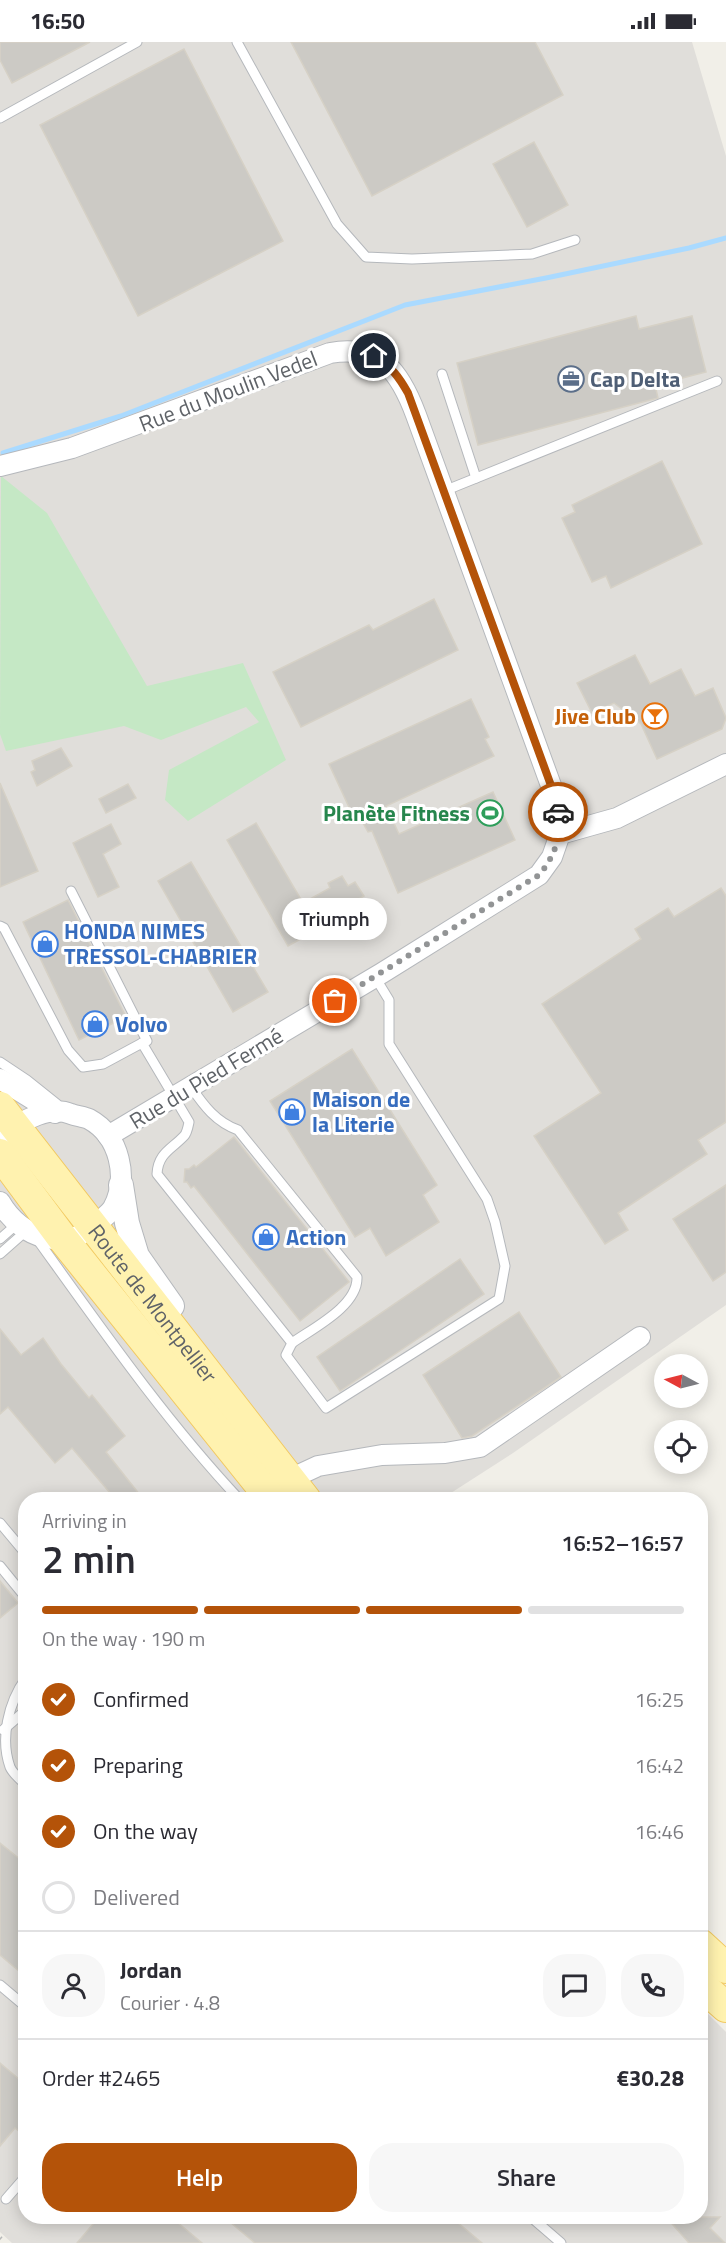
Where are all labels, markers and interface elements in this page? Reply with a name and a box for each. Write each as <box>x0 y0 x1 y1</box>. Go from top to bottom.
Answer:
text: 16:50 <box>30 4 85 38</box>
pin <box>348 330 399 381</box>
icon: home <box>357 339 390 372</box>
street label: Rue du Moulin Vedel <box>134 341 322 441</box>
place label: Cap Delta <box>590 362 680 396</box>
office icon: Cap Delta <box>556 364 586 394</box>
place label: Jive Club <box>555 699 636 733</box>
bar icon: Jive Club <box>640 701 670 731</box>
courier <box>528 782 588 842</box>
place label: Planète Fitness <box>323 796 470 830</box>
icon: car <box>542 796 575 829</box>
sports icon: Planète Fitness <box>475 798 505 828</box>
callout: Triumph <box>282 899 388 941</box>
text: Triumph <box>299 903 370 934</box>
place label: HONDA NIMES TRESSOL-CHABRIER <box>64 914 257 973</box>
shop icon: HONDA NIMES TRESSOL-CHABRIER <box>30 929 60 959</box>
pin <box>309 975 360 1026</box>
icon: bag <box>318 984 351 1017</box>
place label: Volvo <box>115 1007 168 1041</box>
shop icon: Volvo <box>80 1009 110 1039</box>
street label: Rue du Pied Fermé <box>123 1019 289 1137</box>
place label: Maison de la Literie <box>312 1082 410 1141</box>
shop icon: Maison de la Literie <box>277 1097 307 1127</box>
street label: Route de Montpellier <box>80 1217 226 1391</box>
place label: Action <box>286 1220 347 1254</box>
shop icon: Action <box>251 1222 281 1252</box>
north arrow <box>654 1354 708 1408</box>
map controls <box>654 1354 708 1474</box>
button: locate <box>654 1420 708 1474</box>
text: Arriving in <box>42 1505 127 1536</box>
text: 16:52–16:57 <box>561 1526 684 1560</box>
text: 2 min <box>42 1529 136 1588</box>
text: On the way · 190 m <box>42 1623 205 1654</box>
text: Confirmed <box>93 1682 189 1716</box>
icon: check <box>42 1683 75 1716</box>
text: 16:25 <box>635 1684 684 1715</box>
text: Preparing <box>93 1748 183 1782</box>
icon: check <box>42 1749 75 1782</box>
text: 16:42 <box>635 1750 684 1781</box>
text: On the way <box>93 1814 198 1848</box>
icon: check <box>42 1815 75 1848</box>
text: 16:46 <box>635 1816 684 1847</box>
text: Delivered <box>93 1880 180 1914</box>
text: Jordan <box>120 1953 182 1987</box>
button: person <box>42 1954 105 2017</box>
button: chat <box>543 1954 606 2017</box>
button: phone <box>621 1954 684 2017</box>
text: Courier · 4.8 <box>120 1987 220 2018</box>
text: Order #2465 <box>42 2061 161 2095</box>
text: €30.28 <box>617 2061 684 2095</box>
button: Help <box>42 2143 357 2212</box>
button: Share <box>369 2143 684 2212</box>

